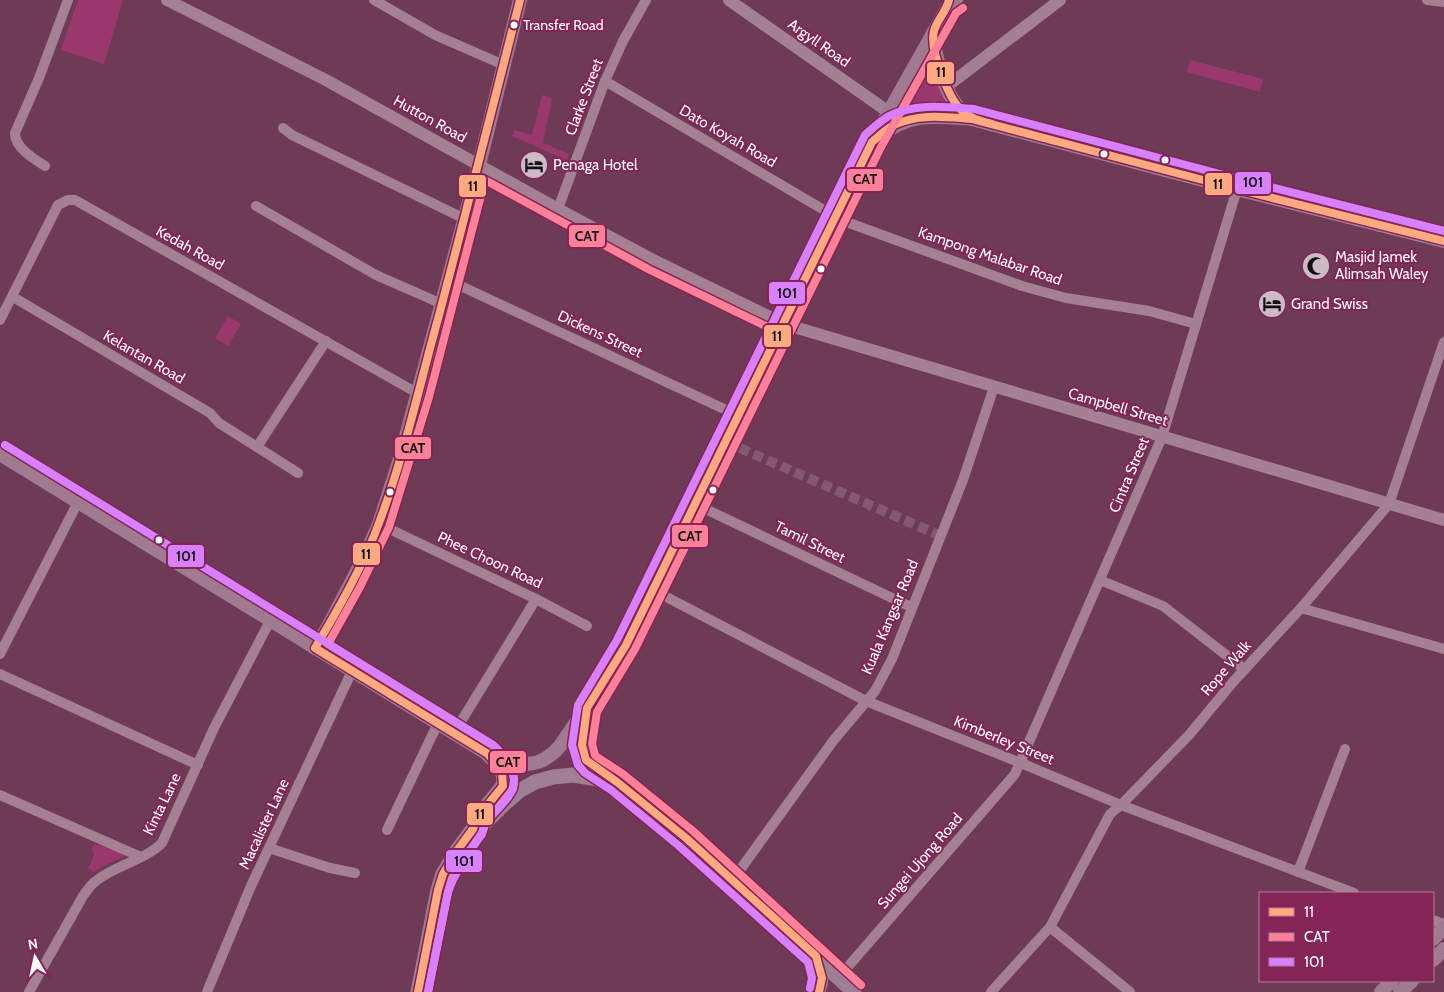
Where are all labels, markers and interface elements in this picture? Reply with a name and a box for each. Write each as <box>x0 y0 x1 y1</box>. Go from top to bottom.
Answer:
street label: Argyll Road <box>784 15 854 71</box>
place label: Transfer Road <box>523 16 604 34</box>
marker: Transfer Road <box>509 20 519 30</box>
street label: Clarke Street <box>561 56 607 138</box>
line badge: 11 <box>926 61 955 85</box>
text: 11 <box>936 63 946 81</box>
street label: Hutton Road <box>390 92 470 146</box>
street label: Dato Koyah Road <box>676 101 780 171</box>
unlabelled marker <box>1099 149 1109 159</box>
hotel icon: Penaga Hotel <box>519 150 549 180</box>
unlabelled marker <box>1160 155 1170 165</box>
place label: Penaga Hotel <box>553 156 638 174</box>
line badge: CAT <box>846 168 884 192</box>
text: CAT <box>853 170 877 188</box>
line badge: 101 <box>1234 171 1272 195</box>
line badge: 11 <box>1204 172 1233 196</box>
text: 101 <box>1243 173 1263 191</box>
line badge: 11 <box>458 174 487 198</box>
text: 11 <box>1213 175 1223 193</box>
text: 11 <box>468 177 478 195</box>
street label: Kedah Road <box>153 222 227 274</box>
street label: Kampong Malabar Road <box>916 223 1064 289</box>
line badge: CAT <box>568 224 606 248</box>
text: CAT <box>575 227 599 245</box>
place label: Masjid Jamek Alimsah Waley <box>1335 248 1429 283</box>
mosque icon: Masjid Jamek Alimsah Waley <box>1301 251 1331 281</box>
unlabelled marker <box>816 264 826 274</box>
line badge: 101 <box>768 281 806 305</box>
text: 101 <box>777 284 797 302</box>
hotel icon: Grand Swiss <box>1257 289 1287 319</box>
place label: Grand Swiss <box>1291 295 1368 313</box>
street label: Dickens Street <box>555 307 645 361</box>
line badge: 11 <box>763 324 792 348</box>
street label: Kelantan Road <box>100 326 188 388</box>
text: 11 <box>772 327 782 345</box>
street label: Campbell Street <box>1066 384 1170 430</box>
street label: Cintra Street <box>1105 435 1153 515</box>
line badge: CAT <box>394 436 432 460</box>
text: CAT <box>401 439 425 457</box>
unlabelled marker <box>708 485 718 495</box>
unlabelled marker <box>385 487 395 497</box>
street label: Tamil Street <box>772 517 848 567</box>
line badge: CAT <box>671 524 709 548</box>
text: CAT <box>678 527 702 545</box>
street label: Phee Choon Road <box>435 528 545 592</box>
unlabelled marker <box>154 535 164 545</box>
line badge: 11 <box>352 542 381 566</box>
line badge: 101 <box>167 544 205 568</box>
text: 11 <box>361 545 371 563</box>
text: 101 <box>176 547 196 565</box>
street label: Kuala Kangsar Road <box>858 557 922 677</box>
street label: Rope Walk <box>1197 636 1255 699</box>
street label: Kimberley Street <box>951 712 1057 768</box>
line badge: CAT <box>489 750 527 774</box>
text: CAT <box>496 753 520 771</box>
street label: Kinta Lane <box>139 770 185 838</box>
street label: Macalister Lane <box>235 776 293 872</box>
line badge: 11 <box>466 802 494 826</box>
text: 11 <box>475 805 485 823</box>
street label: Sungei Ujong Road <box>874 810 966 912</box>
line badge: 101 <box>445 849 483 873</box>
text: 101 <box>454 852 474 870</box>
legend <box>1259 892 1434 982</box>
text: 11 <box>1304 903 1314 921</box>
text: CAT <box>1304 928 1330 946</box>
north arrow <box>10 932 60 982</box>
text: N <box>27 934 39 954</box>
text: 101 <box>1304 953 1324 971</box>

